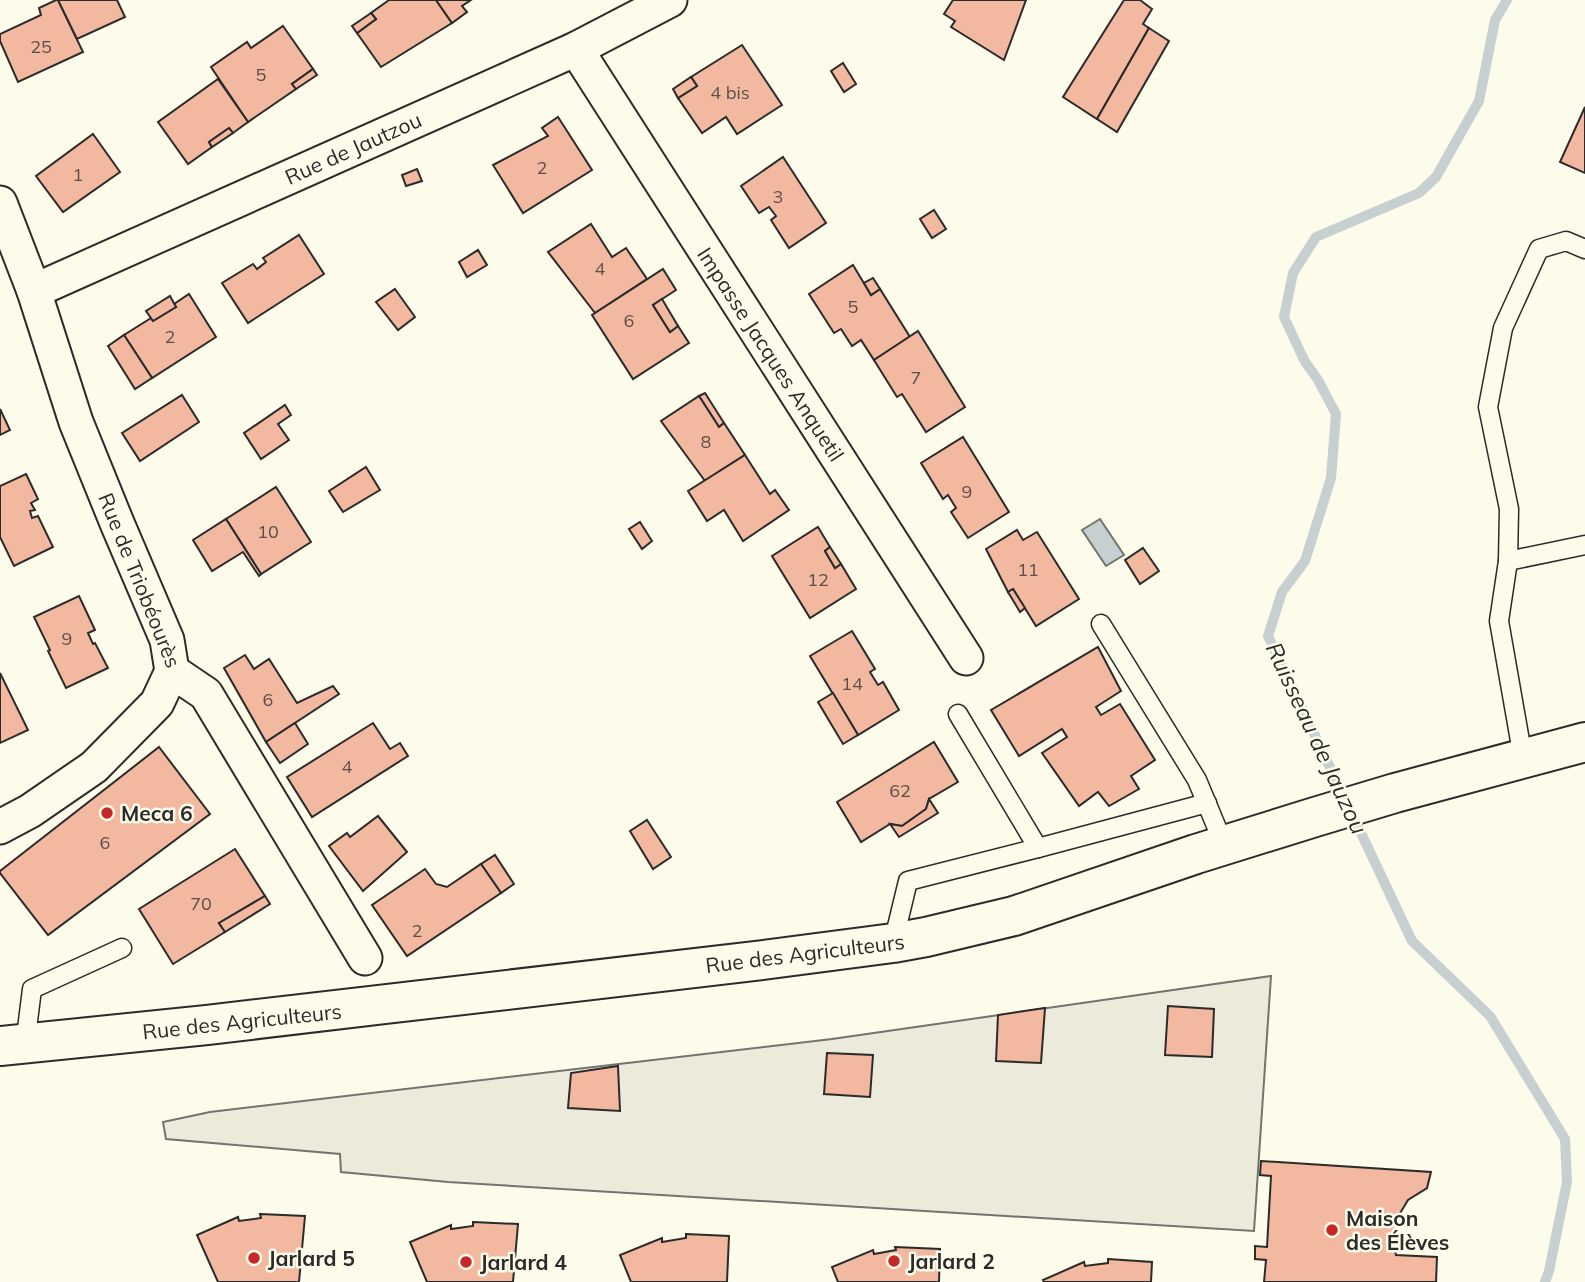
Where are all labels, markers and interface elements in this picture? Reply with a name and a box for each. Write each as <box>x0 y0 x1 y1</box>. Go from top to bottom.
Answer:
house number: 25 <box>30 35 52 58</box>
house number: 5 <box>256 63 267 86</box>
house number: 4 bis <box>710 81 750 104</box>
street label: Rue de Jautzou <box>281 106 425 190</box>
house number: 2 <box>537 156 547 179</box>
house number: 1 <box>73 163 83 186</box>
house number: 3 <box>773 185 783 208</box>
street label: Impasse Jacques Anquetil <box>692 242 850 466</box>
house number: 4 <box>595 257 606 280</box>
house number: 5 <box>848 295 859 318</box>
house number: 6 <box>624 309 634 332</box>
house number: 2 <box>165 325 175 348</box>
house number: 7 <box>911 366 921 389</box>
house number: 8 <box>701 430 711 453</box>
house number: 9 <box>962 480 972 503</box>
street label: Rue de Triobéourès <box>93 489 187 671</box>
house number: 10 <box>257 520 279 543</box>
house number: 11 <box>1017 558 1039 581</box>
house number: 12 <box>807 568 829 591</box>
house number: 9 <box>62 627 72 650</box>
water label: Ruisseau de Jauzou <box>1260 638 1374 838</box>
house number: 14 <box>841 672 863 695</box>
house number: 6 <box>263 688 273 711</box>
house number: 4 <box>342 755 353 778</box>
house number: 62 <box>889 779 911 802</box>
place label: Meca 6 <box>121 800 193 826</box>
marker: Meca 6 <box>99 805 115 821</box>
house number: 6 <box>100 831 110 854</box>
house number: 70 <box>190 892 212 915</box>
house number: 2 <box>412 919 422 942</box>
street label: Rue des Agriculteurs <box>704 928 906 978</box>
street label: Rue des Agriculteurs <box>141 998 343 1044</box>
place label: Maison des Élèves <box>1346 1205 1449 1255</box>
marker: Maison des Élèves <box>1324 1222 1340 1238</box>
place label: Jarlard 5 <box>268 1245 355 1271</box>
place label: Jarlard 2 <box>908 1248 995 1274</box>
place label: Jarlard 4 <box>480 1249 567 1275</box>
marker: Jarlard 5 <box>246 1250 262 1266</box>
marker: Jarlard 2 <box>886 1253 902 1269</box>
marker: Jarlard 4 <box>458 1254 474 1270</box>

